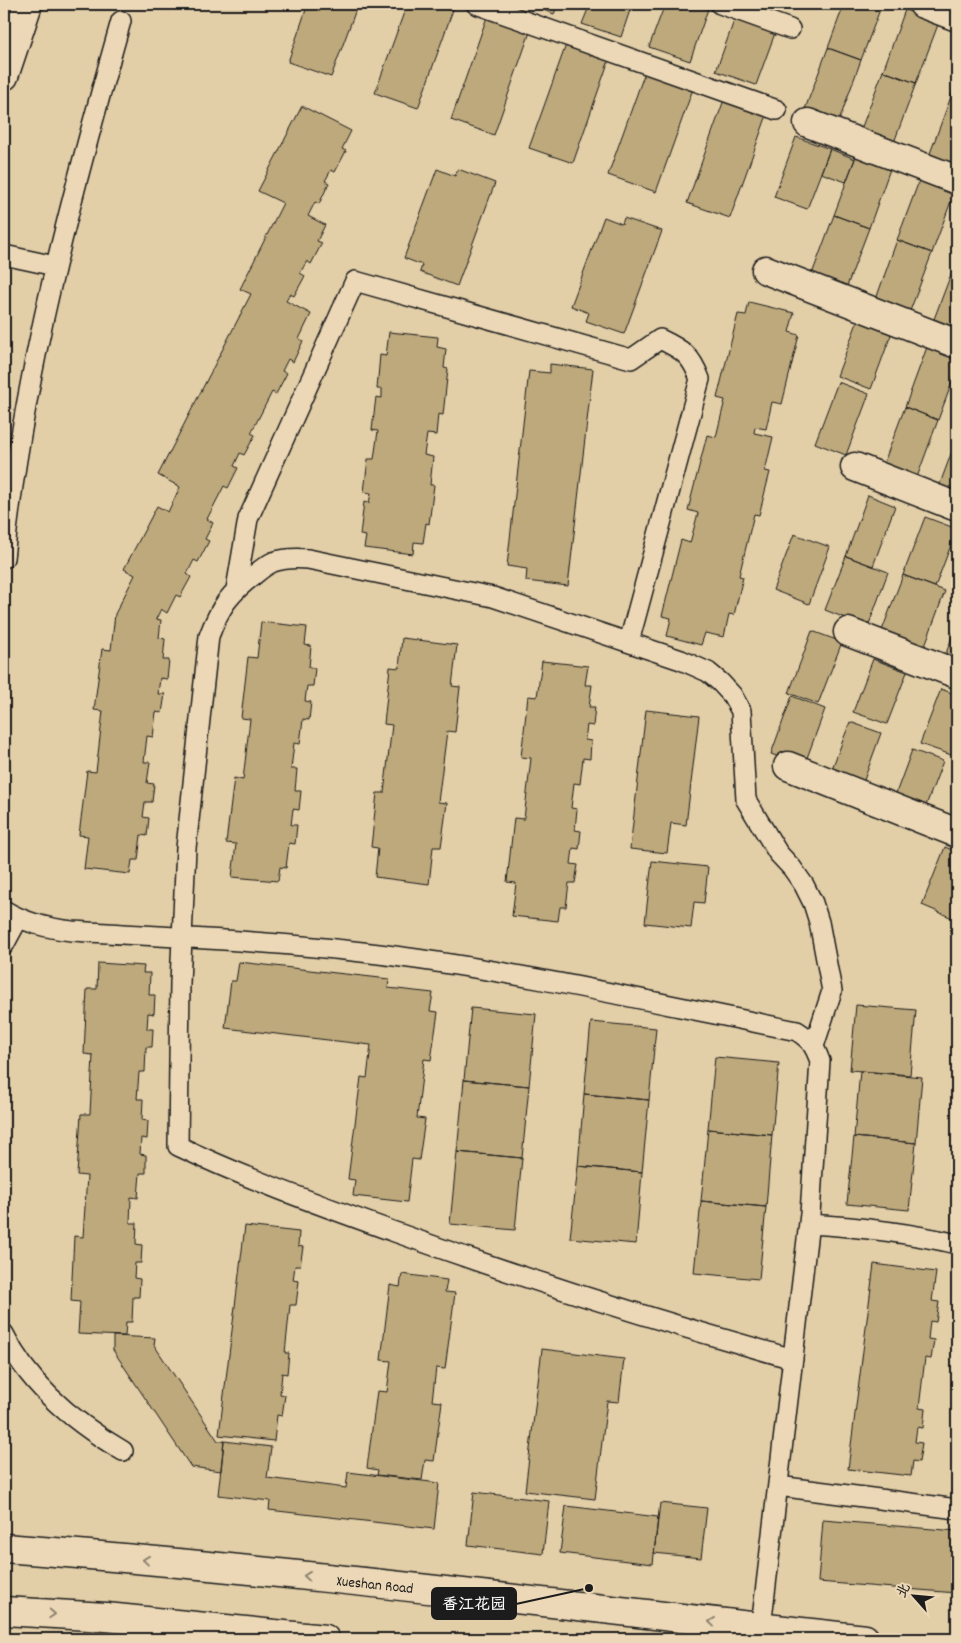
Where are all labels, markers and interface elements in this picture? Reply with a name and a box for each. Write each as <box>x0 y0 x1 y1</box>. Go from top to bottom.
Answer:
one-way arrow <box>141 1555 149 1566</box>
north arrow <box>888 1570 938 1620</box>
one-way arrow <box>303 1571 311 1582</box>
street label: Xueshan Road <box>335 1571 414 1601</box>
text: 北 <box>892 1580 916 1602</box>
callout: 香江花园 <box>432 1588 516 1619</box>
text: 香江花园 <box>442 1594 506 1617</box>
one-way arrow <box>49 1609 57 1620</box>
one-way arrow <box>708 1617 716 1628</box>

